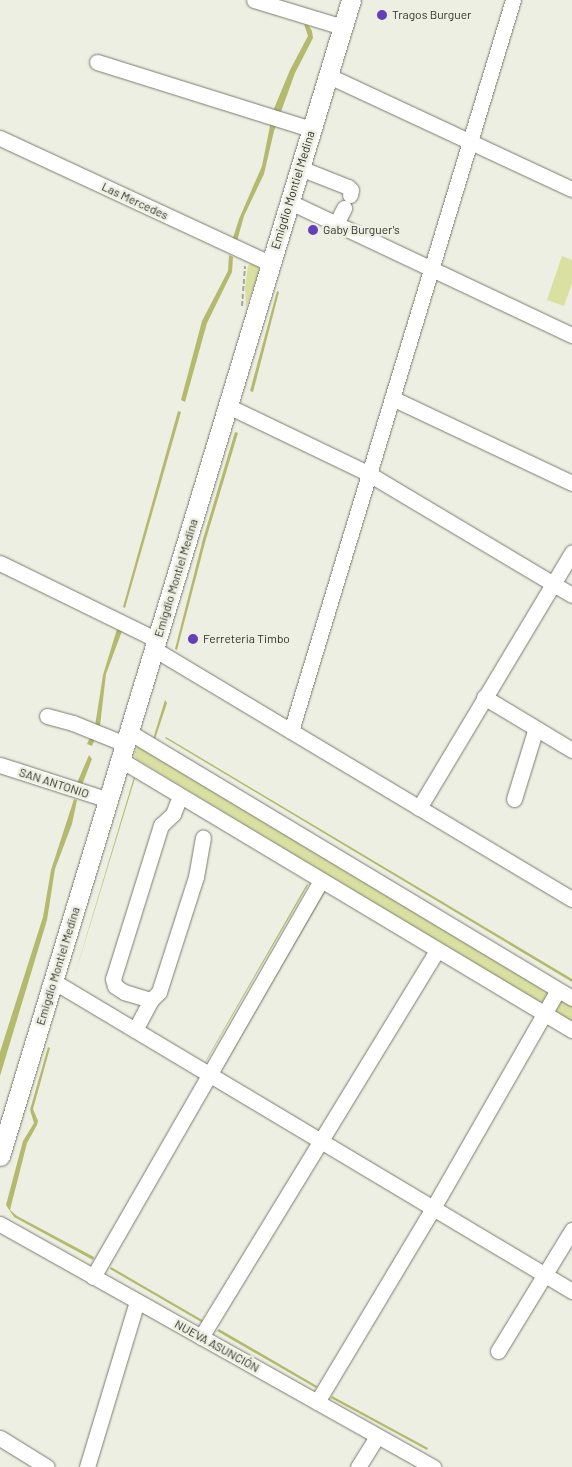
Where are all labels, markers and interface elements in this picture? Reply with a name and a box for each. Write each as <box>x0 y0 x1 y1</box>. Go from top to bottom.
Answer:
place label: Tragos Burguer <box>392 8 471 22</box>
marker: Tragos Burguer <box>376 9 388 21</box>
street label: Emigdio Montiel Medina <box>268 129 318 251</box>
street label: Las Mercedes <box>100 179 170 223</box>
place label: Gaby Burguer's <box>323 223 400 237</box>
marker: Gaby Burguer's <box>307 224 319 236</box>
street label: Emigdio Montiel Medina <box>151 517 201 639</box>
place label: Ferreteria Timbo <box>203 632 290 646</box>
marker: Ferreteria Timbo <box>187 633 199 645</box>
street label: SAN ANTONIO <box>17 765 91 801</box>
street label: Emigdio Montiel Medina <box>33 905 83 1027</box>
street label: NUEVA ASUNCIÓN <box>172 1317 262 1375</box>

